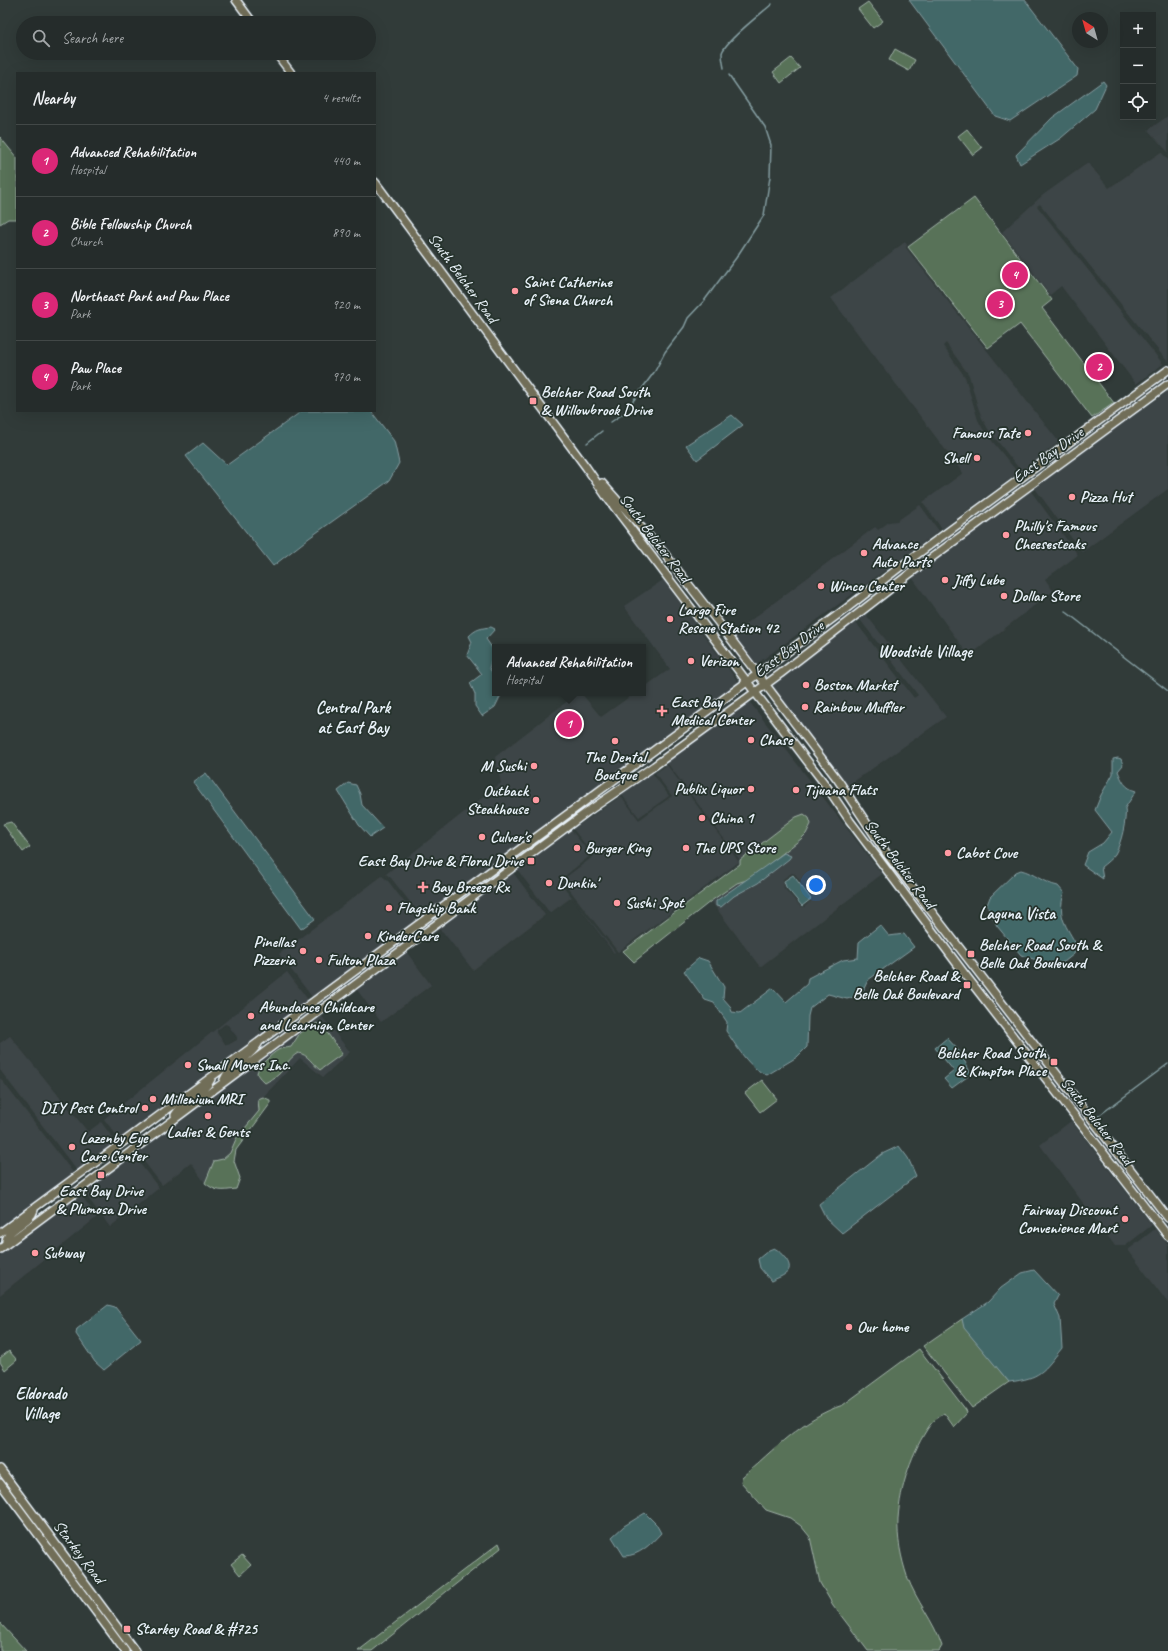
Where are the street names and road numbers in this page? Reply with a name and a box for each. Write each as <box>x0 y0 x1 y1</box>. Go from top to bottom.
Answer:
street label: South Belcher Road <box>424 229 504 329</box>
street label: East Bay Drive <box>1009 422 1089 487</box>
street label: South Belcher Road <box>615 489 697 589</box>
street label: East Bay Drive <box>750 615 829 682</box>
street label: South Belcher Road <box>860 815 942 915</box>
street label: South Belcher Road <box>1056 1073 1139 1171</box>
street label: Starkey Road <box>49 1516 111 1590</box>

